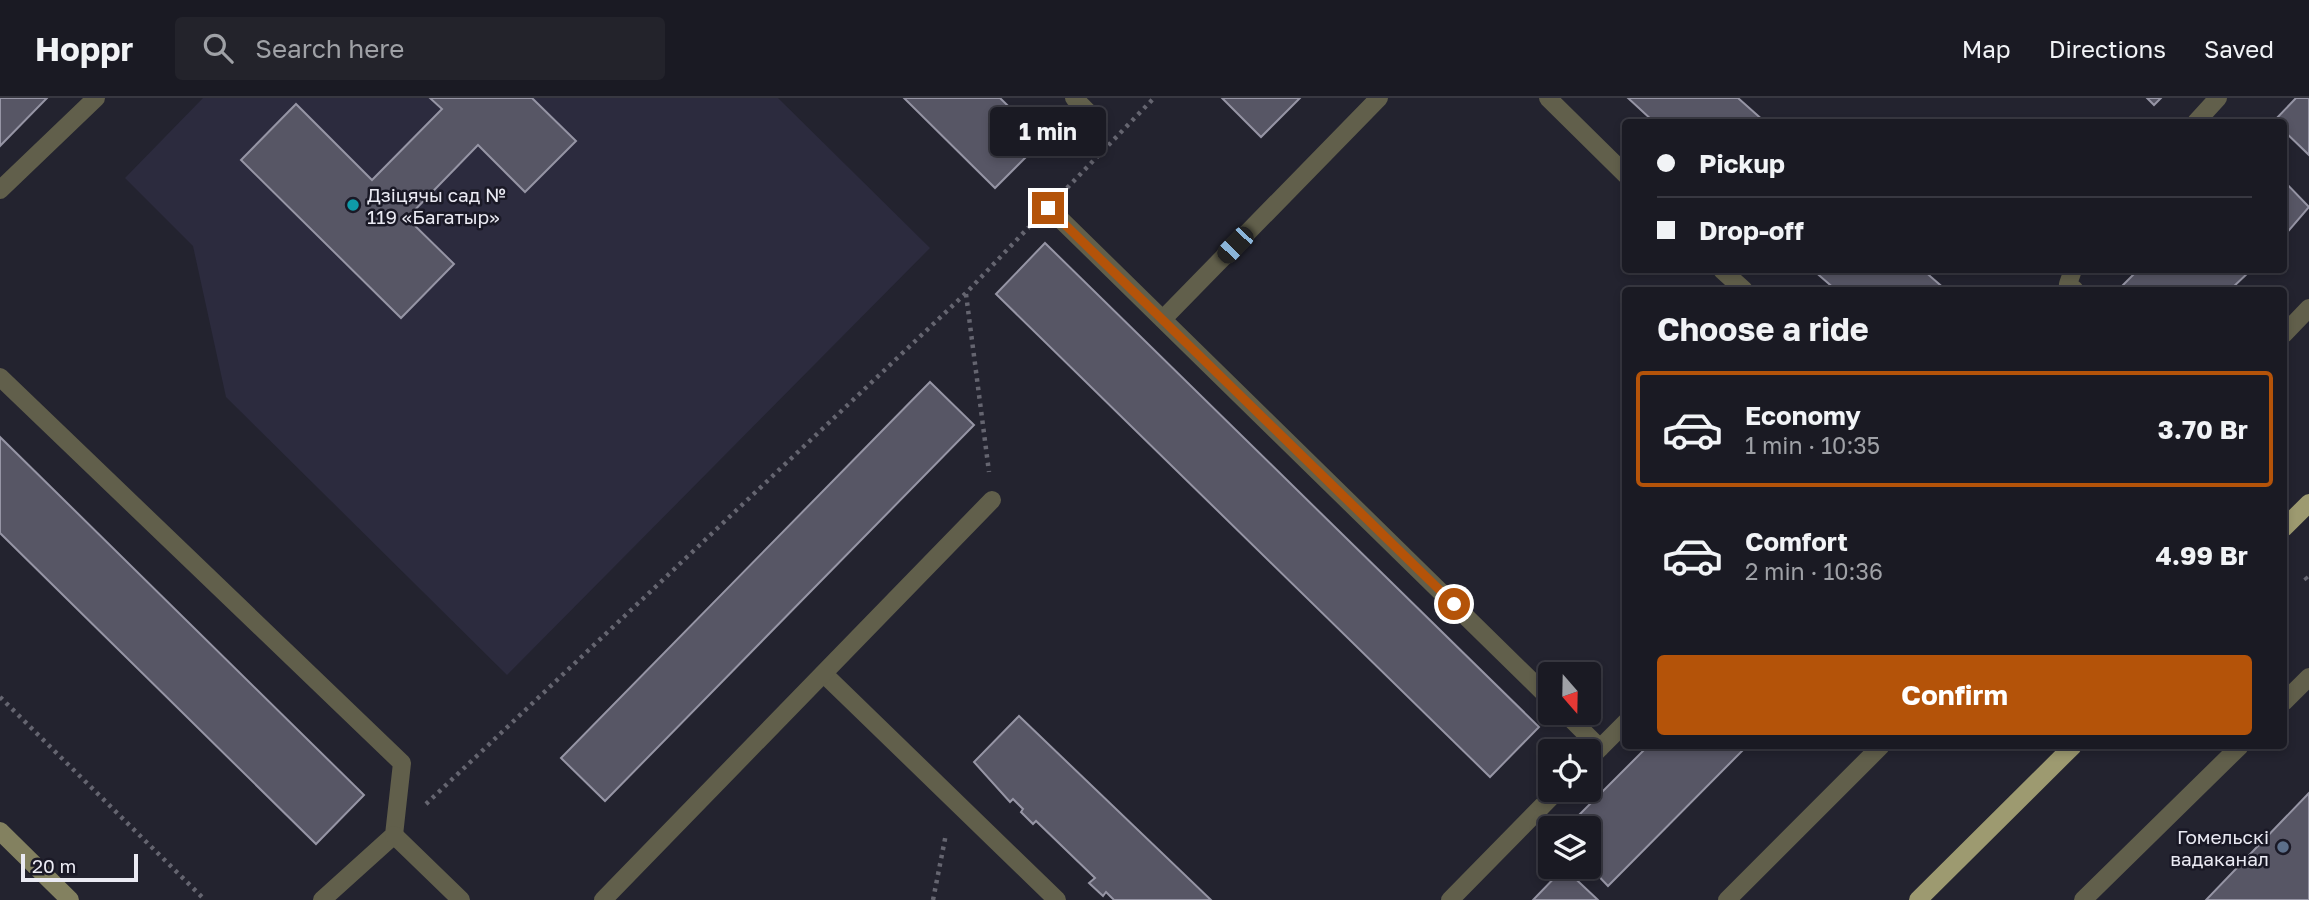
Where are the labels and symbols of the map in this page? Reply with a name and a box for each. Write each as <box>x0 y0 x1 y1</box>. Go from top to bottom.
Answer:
callout: 1 min <box>990 106 1106 155</box>
place label: Дзіцячы сад № 119 «Багатыр» <box>367 183 506 228</box>
route end <box>1032 192 1064 224</box>
marker: Дзіцячы сад № 119 «Багатыр» <box>345 197 361 213</box>
car <box>1213 223 1258 267</box>
route start <box>1438 588 1470 620</box>
north arrow <box>1538 662 1601 724</box>
place label: Гомельскі вадаканал <box>2170 825 2269 870</box>
marker: Гомельскі вадаканал <box>2275 839 2291 855</box>
scale bar <box>21 851 138 883</box>

